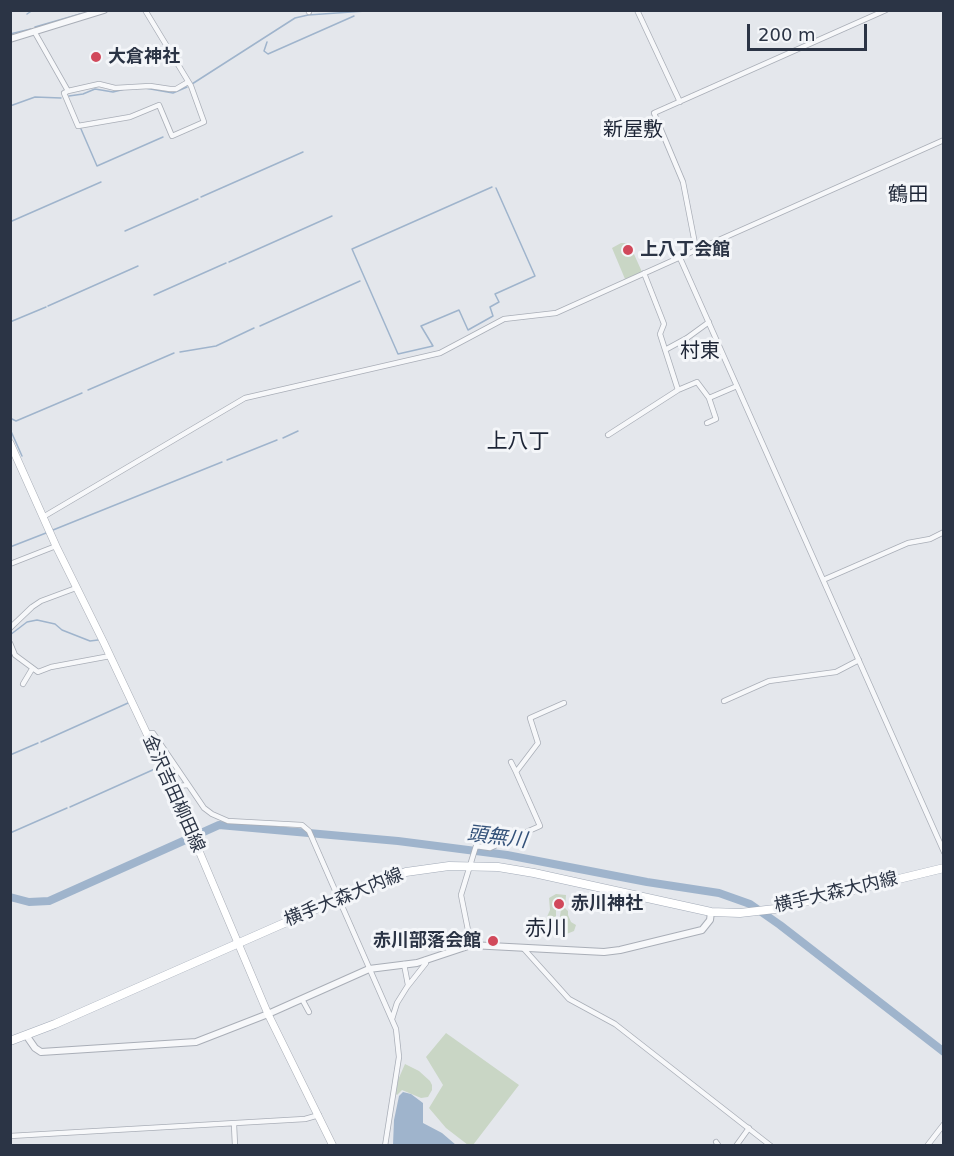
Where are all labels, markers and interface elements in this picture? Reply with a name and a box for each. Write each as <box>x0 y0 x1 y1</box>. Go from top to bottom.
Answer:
scale bar <box>750 12 870 50</box>
text: 200 m <box>758 24 816 45</box>
place label: 大倉神社 <box>108 46 180 68</box>
marker: 大倉神社 <box>89 50 103 64</box>
district label: 新屋敷 <box>603 119 663 143</box>
district label: 鶴田 <box>888 184 928 208</box>
place label: 上八丁会館 <box>640 239 730 261</box>
marker: 上八丁会館 <box>621 243 635 257</box>
district label: 村東 <box>680 340 720 364</box>
district label: 上八丁 <box>487 430 549 456</box>
street label: 金沢吉田柳田線 <box>138 732 208 856</box>
water label: 頭無川 <box>466 822 528 854</box>
street label: 横手大森大内線 <box>282 864 406 932</box>
street label: 横手大森大内線 <box>772 868 900 918</box>
place label: 赤川神社 <box>571 893 643 915</box>
marker: 赤川神社 <box>552 897 566 911</box>
district label: 赤川 <box>525 917 567 943</box>
place label: 赤川部落会館 <box>373 930 481 952</box>
marker: 赤川部落会館 <box>486 934 500 948</box>

